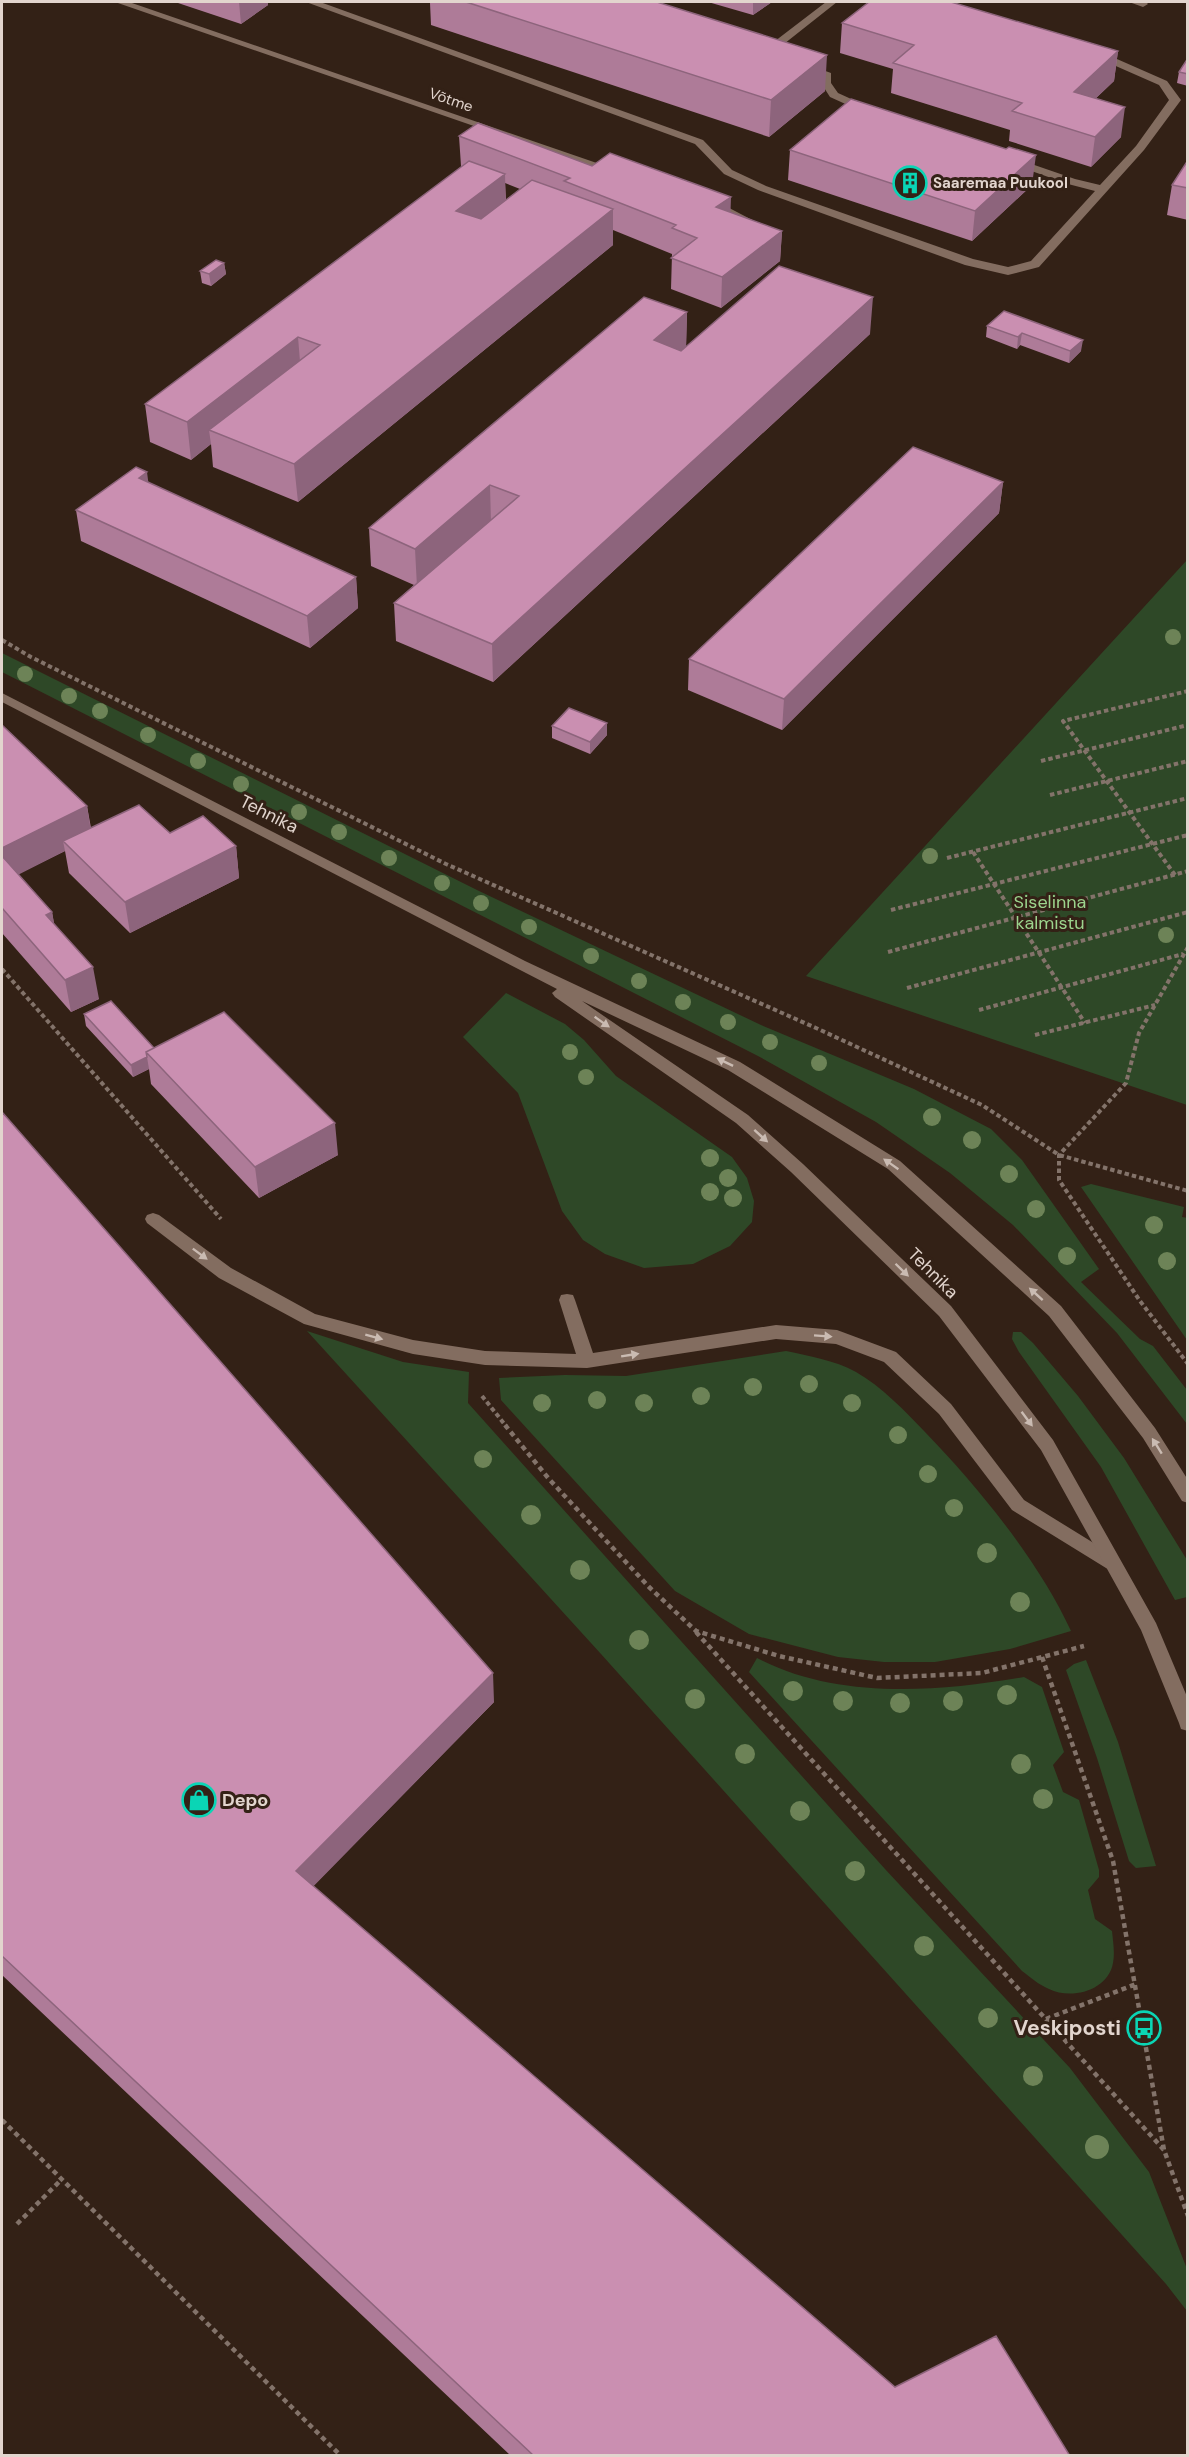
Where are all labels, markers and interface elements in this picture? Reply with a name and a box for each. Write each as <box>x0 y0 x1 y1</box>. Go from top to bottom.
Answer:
street label: Võtme <box>426 83 476 117</box>
building icon: Saaremaa Puukool <box>892 165 928 201</box>
place label: Saaremaa Puukool <box>933 173 1068 193</box>
street label: Tehnika <box>236 789 302 839</box>
park label: Siselinna kalmistu <box>1014 890 1086 935</box>
one-way arrow <box>594 1016 610 1028</box>
one-way arrow <box>716 1057 733 1067</box>
one-way arrow <box>753 1129 768 1143</box>
one-way arrow <box>883 1158 899 1170</box>
street label: Tehnika <box>902 1242 964 1304</box>
one-way arrow <box>191 1248 207 1260</box>
one-way arrow <box>895 1262 909 1276</box>
one-way arrow <box>1029 1287 1044 1301</box>
one-way arrow <box>813 1331 832 1340</box>
one-way arrow <box>365 1333 383 1342</box>
one-way arrow <box>620 1350 639 1359</box>
one-way arrow <box>1021 1411 1033 1427</box>
one-way arrow <box>1151 1438 1162 1454</box>
shop icon: Depo <box>181 1782 217 1818</box>
place label: Depo <box>222 1788 268 1812</box>
bus stop icon: Veskiposti <box>1126 2010 1162 2046</box>
place label: Veskiposti <box>1013 2014 1121 2042</box>

